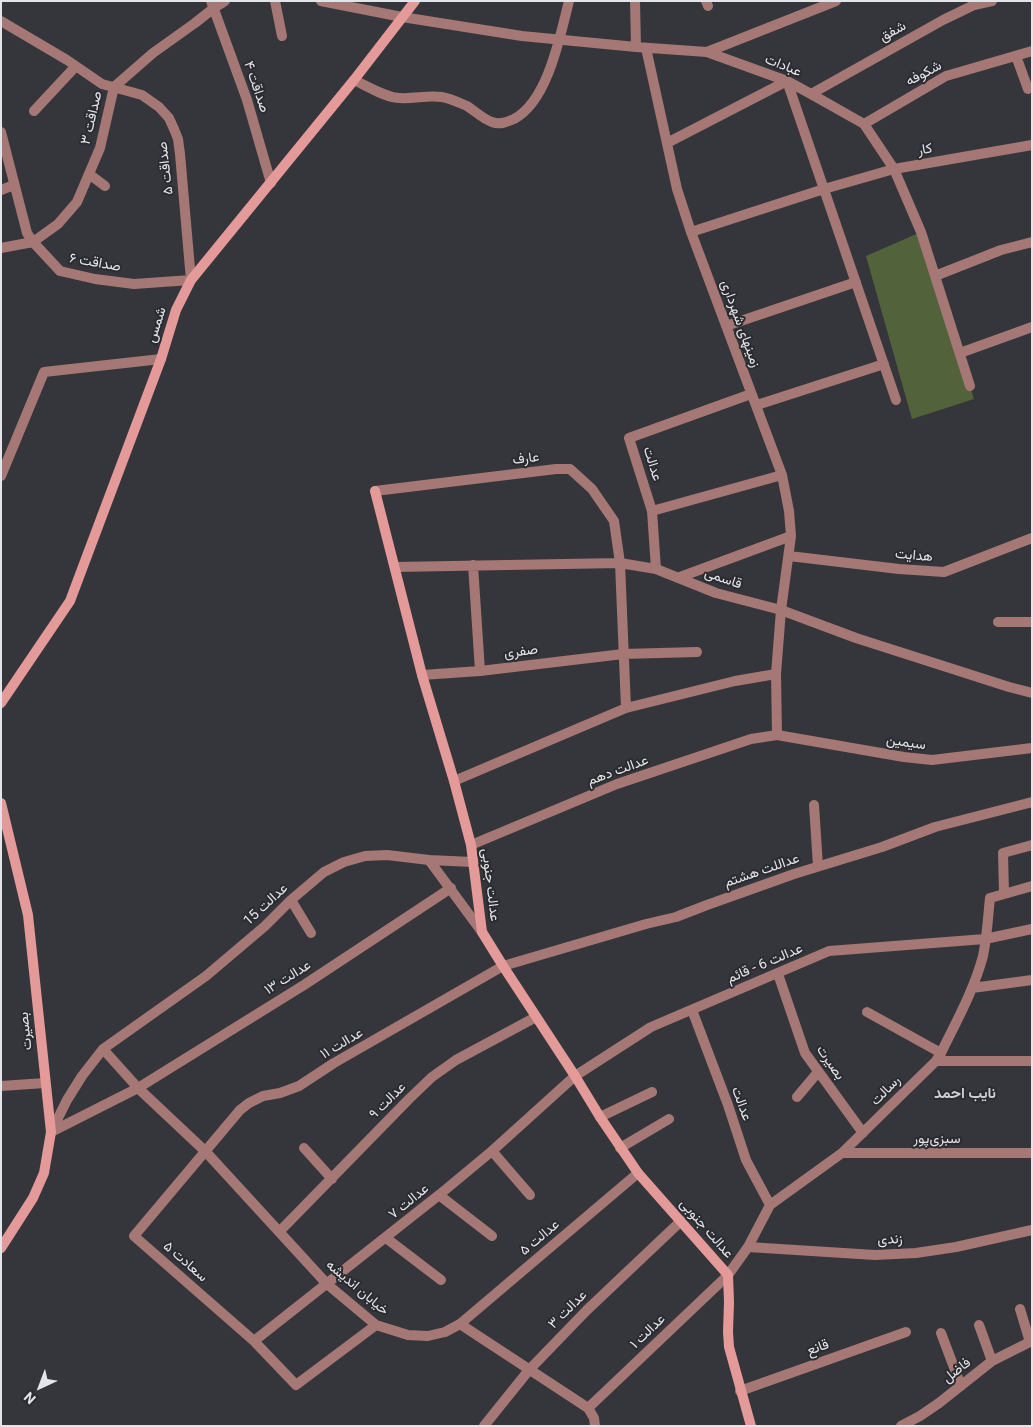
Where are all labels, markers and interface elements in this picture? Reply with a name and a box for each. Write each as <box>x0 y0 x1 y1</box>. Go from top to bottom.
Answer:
street label: شفق <box>877 18 909 46</box>
street label: عبادات <box>762 51 804 81</box>
street label: شکوفه <box>903 58 945 90</box>
street label: صداقت ۴ <box>239 59 273 115</box>
street label: صداقت ۳ <box>78 90 106 146</box>
street label: صداقت ۵ <box>154 140 178 196</box>
street label: کار <box>916 140 934 160</box>
street label: صداقت ۶ <box>68 250 122 276</box>
street label: زمینهای شهرداری <box>716 278 764 370</box>
street label: شمس <box>143 305 171 345</box>
street label: عدالت <box>639 445 665 483</box>
street label: عارف <box>512 449 540 469</box>
street label: هدایت <box>894 546 934 566</box>
street label: قاسمی <box>702 565 744 593</box>
street label: صفری <box>503 642 539 662</box>
street label: سیمین <box>885 732 927 754</box>
street label: عدالت دهم <box>585 752 651 790</box>
street label: عدالت جنوبی <box>477 848 503 922</box>
street label: عداللت هشتم <box>722 850 802 892</box>
street label: عدالت 15 <box>240 880 292 930</box>
street label: عدالت 6 - قائم <box>725 941 805 987</box>
street label: عدالت ۱۳ <box>262 957 314 999</box>
street label: بصیرت <box>16 1011 36 1051</box>
street label: عدالت ۱۱ <box>318 1025 366 1063</box>
street label: بصیرت <box>812 1043 848 1083</box>
street label: رسالت <box>868 1073 904 1109</box>
street label: عدالت ۹ <box>366 1079 410 1123</box>
street label: عدالت <box>727 1085 755 1123</box>
district label: نایب احمد <box>934 1085 996 1103</box>
street label: سبزی‌پور <box>913 1131 961 1147</box>
street label: عدالت ۷ <box>386 1181 432 1223</box>
street label: عدالت جنوبی <box>676 1196 736 1262</box>
street label: عدالت ۵ <box>517 1217 563 1259</box>
street label: زندی <box>877 1231 903 1249</box>
street label: سعادت ۵ <box>159 1238 211 1286</box>
street label: خیابان اندیشه <box>322 1257 392 1319</box>
street label: عدالت ۳ <box>545 1287 591 1333</box>
street label: عدالت ۱ <box>627 1311 669 1353</box>
street label: قانع <box>805 1336 831 1360</box>
street label: فاضل <box>940 1355 974 1387</box>
north arrow <box>15 1362 65 1412</box>
text: N <box>21 1389 39 1407</box>

